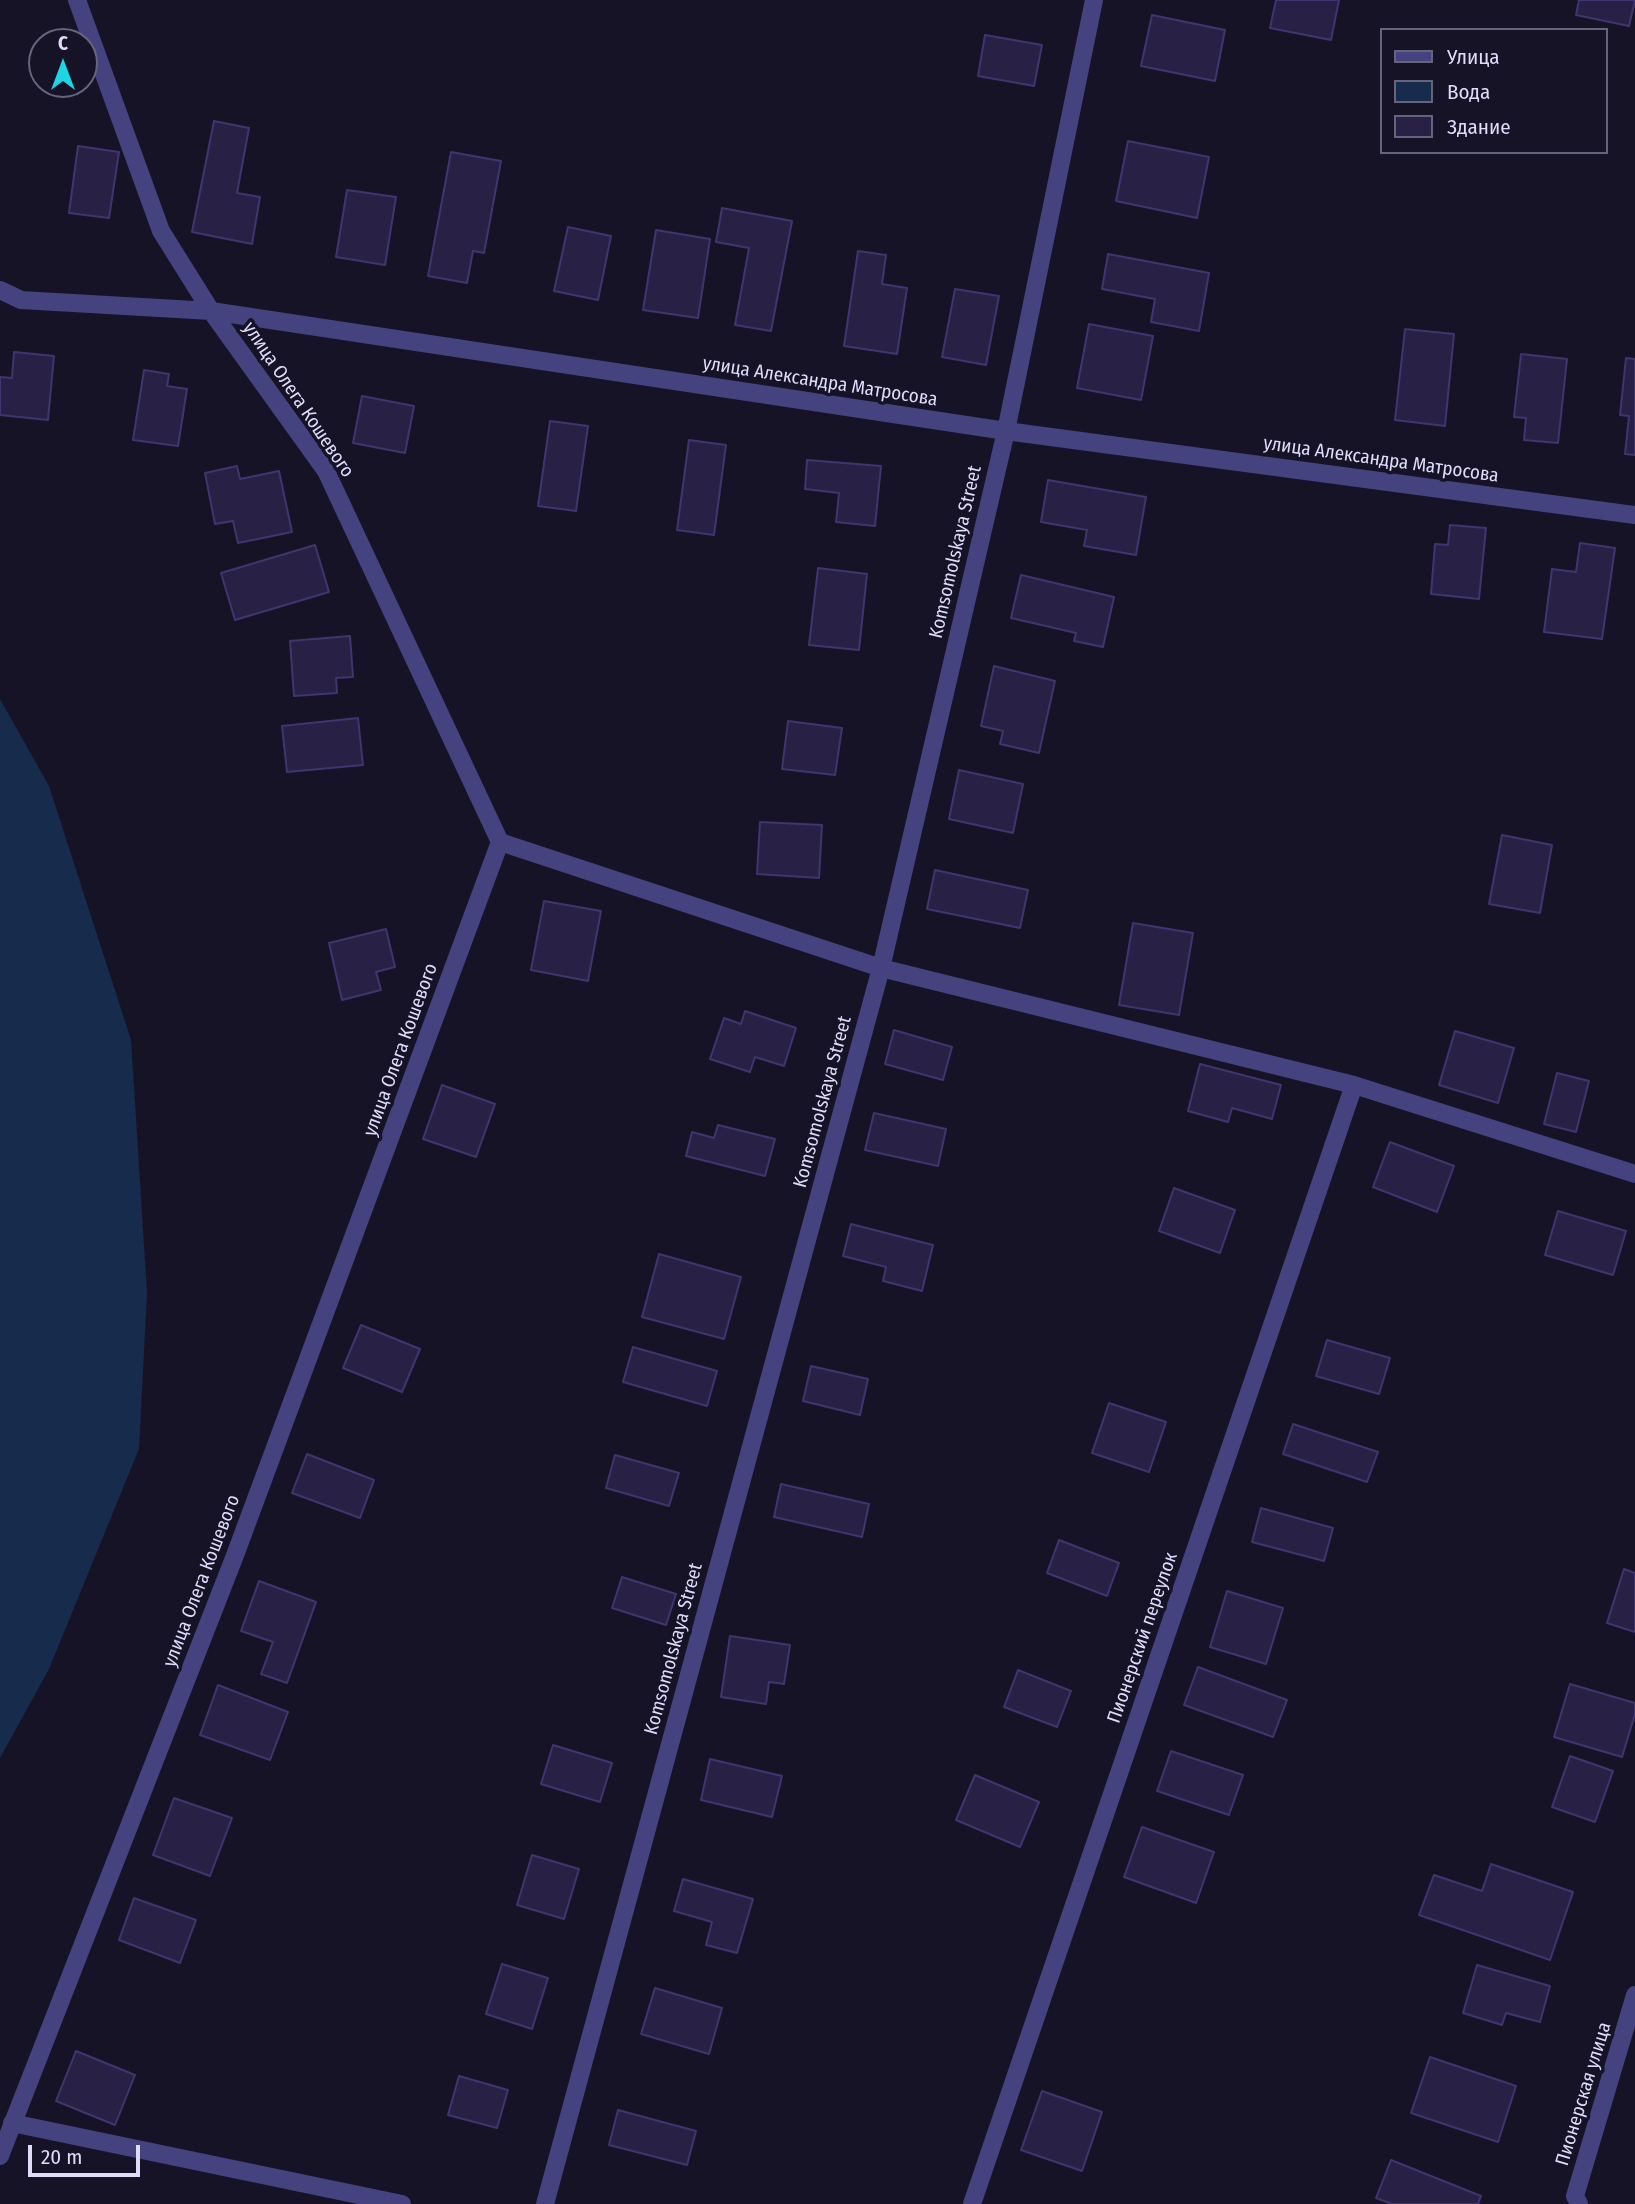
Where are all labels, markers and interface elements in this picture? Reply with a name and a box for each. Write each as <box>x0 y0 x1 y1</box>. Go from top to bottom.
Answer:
north arrow <box>28 28 98 98</box>
legend <box>1380 28 1607 154</box>
text: С <box>58 32 68 55</box>
text: Улица <box>1447 44 1500 70</box>
text: Вода <box>1447 79 1490 105</box>
text: Здание <box>1447 114 1511 140</box>
street label: улица Олега Кошевого <box>237 318 359 482</box>
street label: улица Александра Матросова <box>701 352 939 412</box>
street label: улица Александра Матросова <box>1262 432 1500 488</box>
street label: Komsomolskaya Street <box>925 463 987 641</box>
street label: улица Олега Кошевого <box>359 960 443 1140</box>
street label: Komsomolskaya Street <box>789 1014 857 1190</box>
street label: улица Олега Кошевого <box>159 1492 245 1670</box>
street label: Пионерский переулок <box>1103 1550 1183 1726</box>
street label: Komsomolskaya Street <box>640 1561 708 1737</box>
street label: Пионерская улица <box>1551 2020 1617 2168</box>
scale bar <box>32 2130 144 2174</box>
text: 20 m <box>41 2144 82 2170</box>

